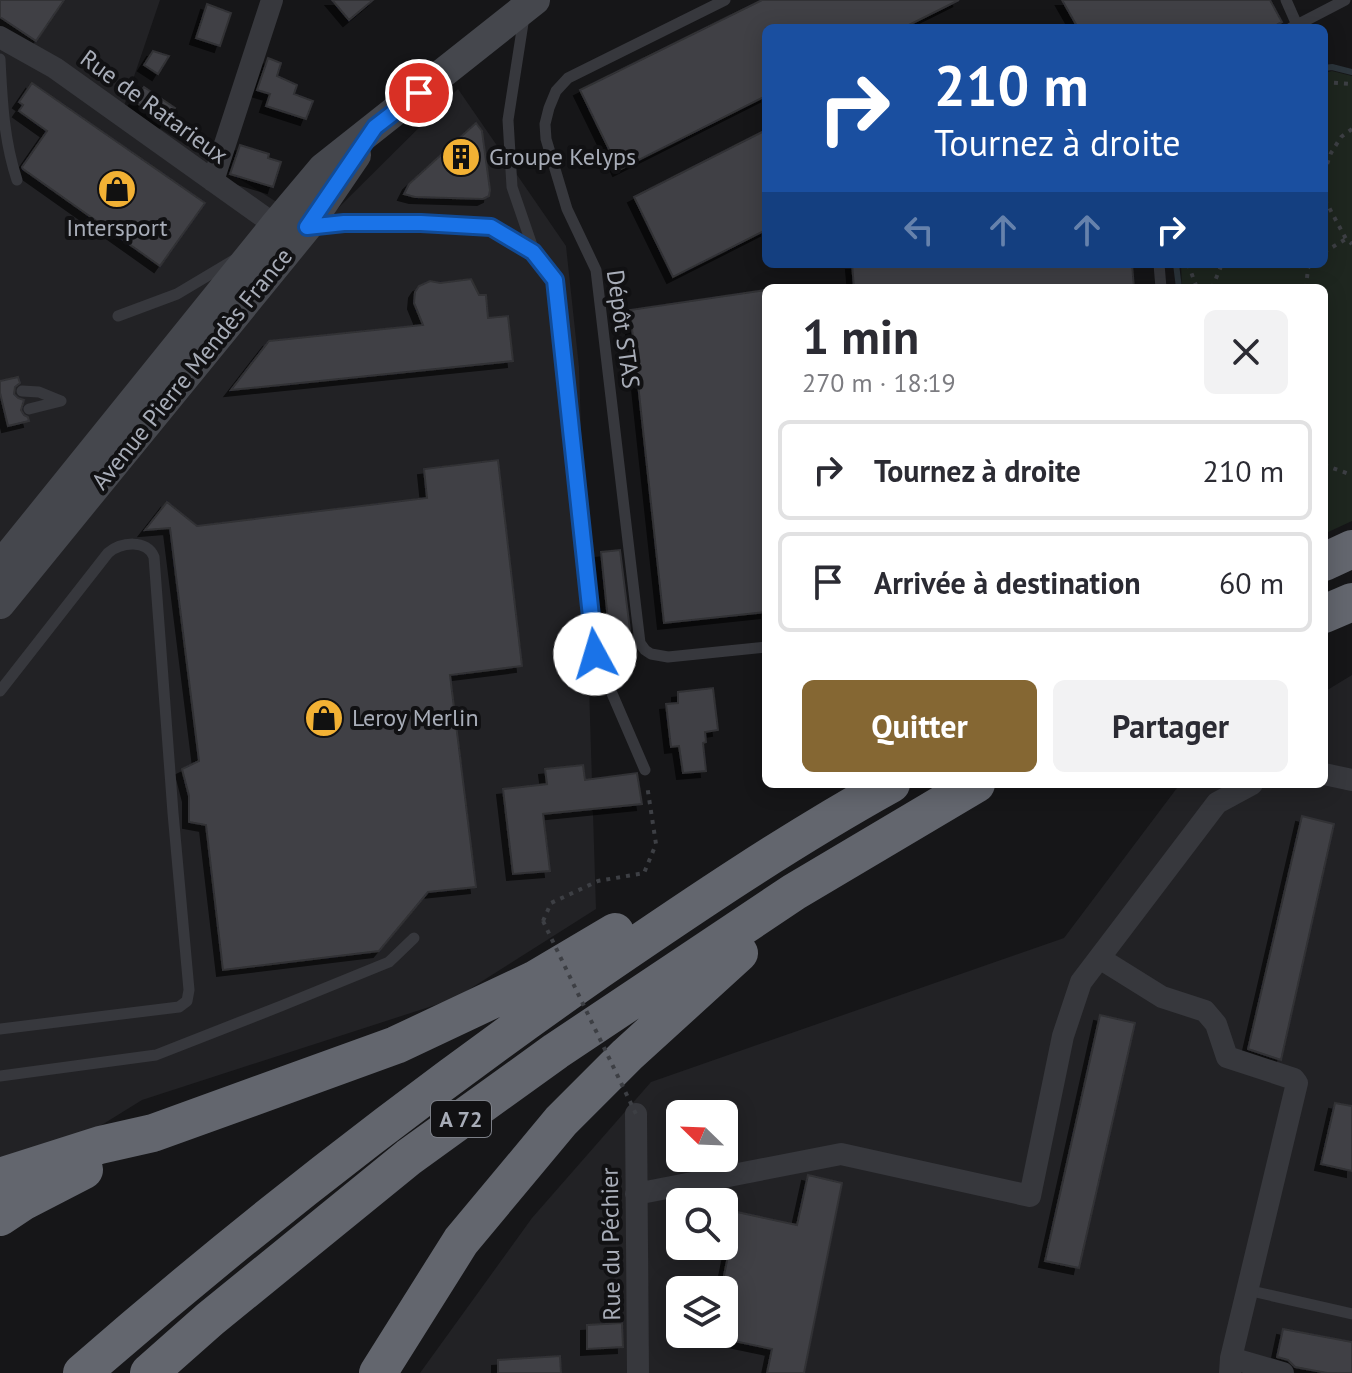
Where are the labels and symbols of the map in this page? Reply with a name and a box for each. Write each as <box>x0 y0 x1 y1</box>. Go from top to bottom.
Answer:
street label: Rue de Ratarieux <box>74 43 234 171</box>
pin <box>385 59 453 127</box>
building icon: Groupe Kelyps <box>440 136 482 178</box>
place label: Groupe Kelyps <box>489 141 636 172</box>
shop icon: Intersport <box>96 168 138 210</box>
place label: Intersport <box>66 212 168 243</box>
street label: Avenue Pierre Mendès France <box>84 241 299 496</box>
street label: Dépôt STAS <box>600 268 647 390</box>
position arrow <box>553 612 637 696</box>
shop icon: Leroy Merlin <box>303 697 345 739</box>
place label: Leroy Merlin <box>352 702 479 733</box>
north arrow <box>666 1100 738 1172</box>
road number: A 72 <box>431 1101 491 1137</box>
street label: Rue du Péchier <box>594 1167 627 1321</box>

